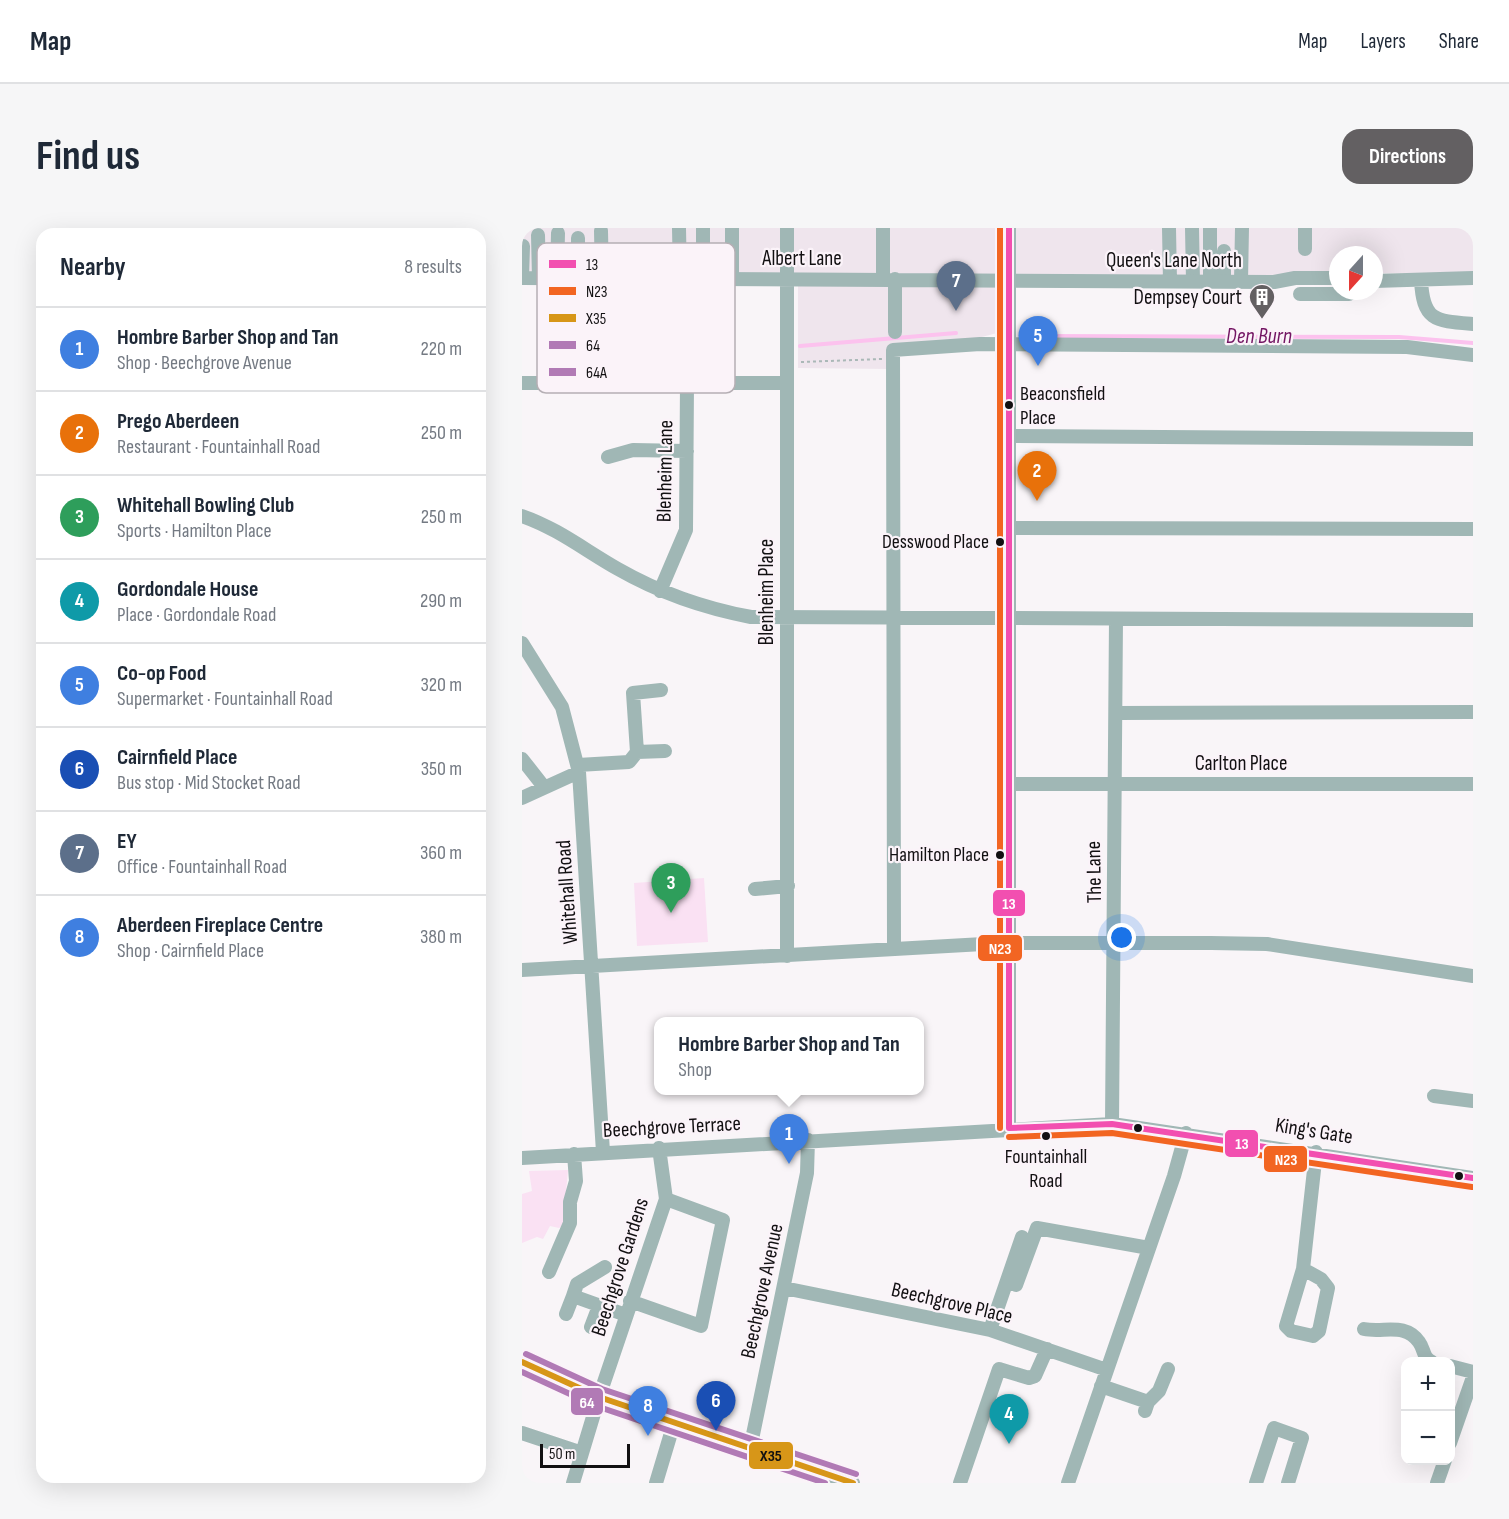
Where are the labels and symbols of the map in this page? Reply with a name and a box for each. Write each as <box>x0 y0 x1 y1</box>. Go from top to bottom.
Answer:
legend <box>537 243 735 393</box>
street label: Albert Lane <box>761 246 842 271</box>
north arrow <box>1329 246 1383 300</box>
street label: Queen's Lane North <box>1106 248 1242 273</box>
text: 13 <box>586 256 598 275</box>
pin: 7 <box>936 262 976 311</box>
building icon: Dempsey Court <box>1247 282 1277 320</box>
text: N23 <box>586 283 608 302</box>
place label: Dempsey Court <box>1134 285 1242 310</box>
text: X35 <box>585 310 606 329</box>
pin: 5 <box>1018 316 1058 366</box>
water label: Den Burn <box>1226 323 1292 350</box>
text: 64 <box>586 337 600 356</box>
text: 64A <box>586 364 607 383</box>
place label: Beaconsfield Place <box>1020 382 1105 430</box>
marker: Beaconsfield Place <box>1003 399 1015 411</box>
street label: Blenheim Lane <box>652 420 678 522</box>
pin: 2 <box>1018 452 1056 501</box>
place label: Desswood Place <box>882 530 989 554</box>
marker: Desswood Place <box>994 536 1006 548</box>
street label: Blenheim Place <box>754 539 779 645</box>
street label: Carlton Place <box>1195 751 1287 776</box>
street label: Whitehall Road <box>551 839 583 945</box>
street label: The Lane <box>1081 841 1107 903</box>
place label: Hamilton Place <box>889 843 989 867</box>
marker: Hamilton Place <box>994 849 1006 861</box>
pin: 3 <box>652 864 690 913</box>
line badge: 13 <box>992 889 1026 917</box>
text: 13 <box>1002 895 1016 914</box>
your location <box>1107 923 1136 952</box>
line badge: N23 <box>977 934 1023 962</box>
text: N23 <box>989 940 1011 959</box>
street label: Beechgrove Terrace <box>602 1111 742 1143</box>
street label: King's Gate <box>1273 1113 1355 1149</box>
pin: 1 <box>770 1114 808 1164</box>
unlabelled marker <box>1132 1122 1144 1134</box>
line badge: 13 <box>1224 1129 1259 1158</box>
marker: Fountainhall Road <box>1040 1130 1052 1142</box>
text: 13 <box>1235 1135 1249 1154</box>
place label: Fountainhall Road <box>1005 1145 1087 1193</box>
line badge: N23 <box>1263 1145 1308 1173</box>
text: N23 <box>1275 1151 1297 1170</box>
unlabelled marker <box>1453 1170 1465 1182</box>
street label: Beechgrove Gardens <box>586 1195 654 1339</box>
street label: Beechgrove Avenue <box>735 1221 789 1361</box>
street label: Beechgrove Place <box>889 1277 1015 1329</box>
pin: 6 <box>696 1382 736 1431</box>
pin: 8 <box>628 1386 668 1436</box>
line badge: 64 <box>570 1387 604 1416</box>
text: 64 <box>579 1394 595 1413</box>
pin: 4 <box>990 1394 1028 1444</box>
scale bar <box>540 1441 630 1468</box>
line badge: X35 <box>748 1441 794 1470</box>
text: X35 <box>759 1447 782 1466</box>

